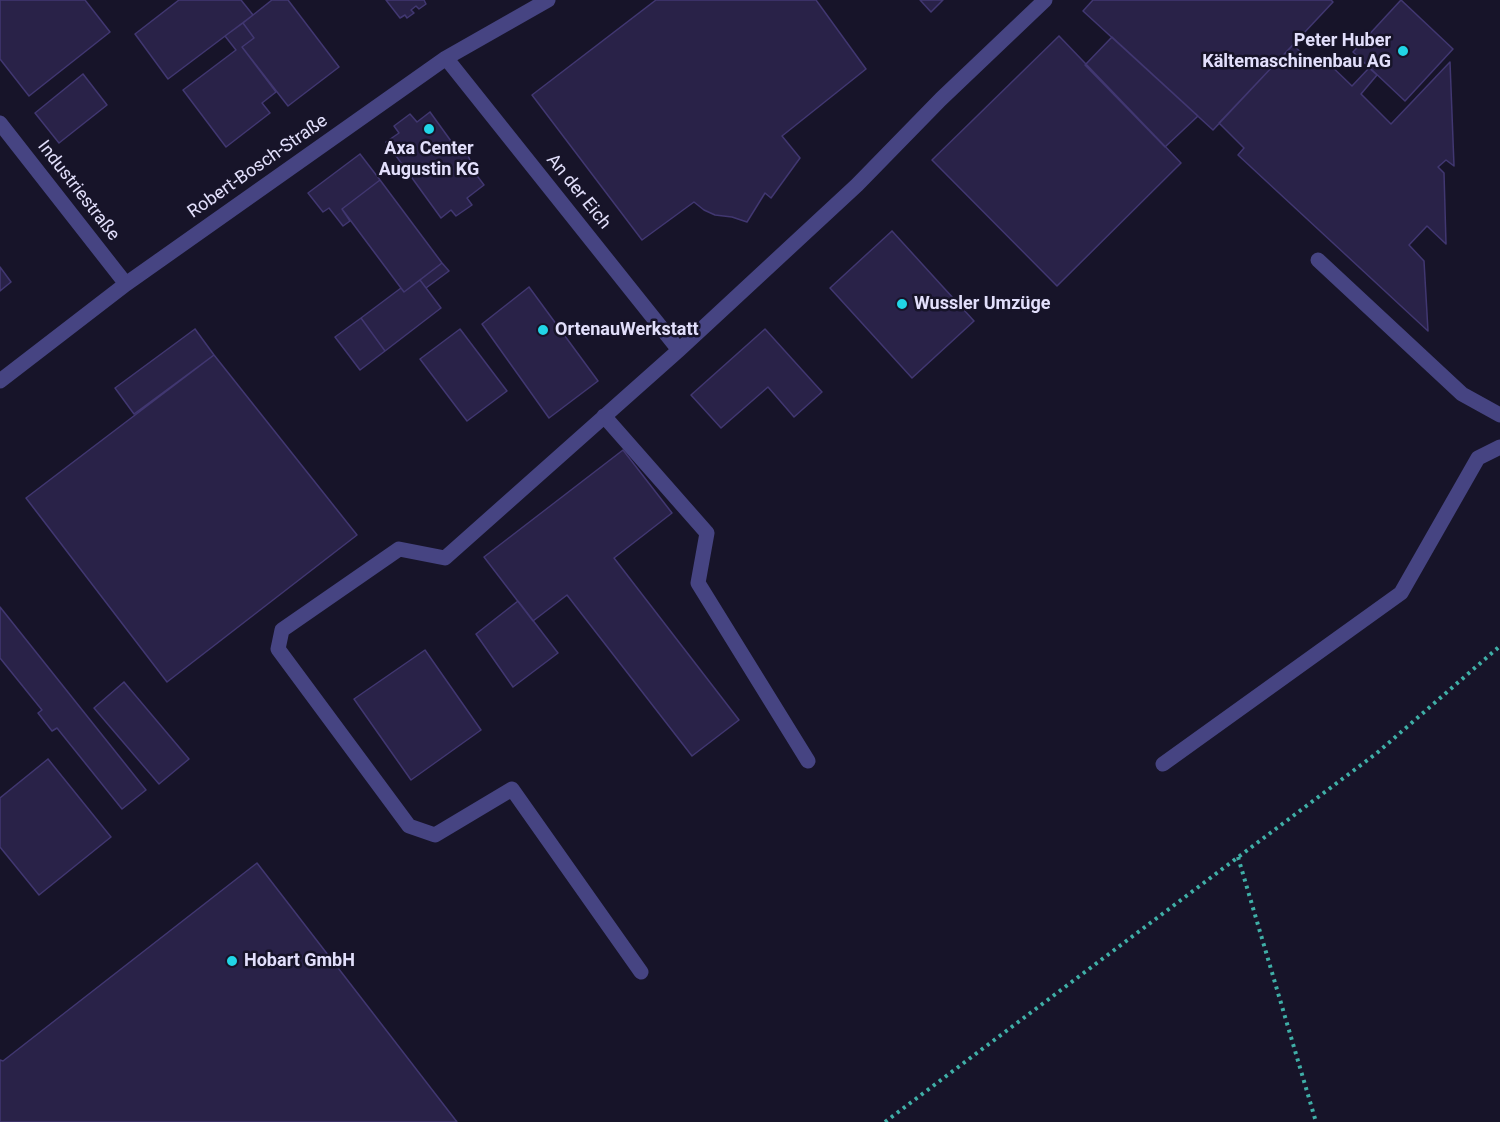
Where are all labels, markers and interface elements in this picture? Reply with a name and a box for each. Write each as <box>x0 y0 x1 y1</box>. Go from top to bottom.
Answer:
place label: Peter Huber Kältemaschinenbau AG <box>1202 30 1391 72</box>
marker: Peter Huber Kältemaschinenbau AG <box>1396 44 1410 58</box>
street label: Robert-Bosch-Straße <box>184 111 332 223</box>
marker: Axa Center Augustin KG <box>422 122 436 136</box>
street label: Industriestraße <box>32 137 124 245</box>
place label: Axa Center Augustin KG <box>379 138 479 180</box>
street label: An der Eich <box>541 150 615 234</box>
place label: Wussler Umzüge <box>914 293 1050 315</box>
marker: Wussler Umzüge <box>895 297 909 311</box>
place label: OrtenauWerkstatt <box>555 319 699 341</box>
marker: OrtenauWerkstatt <box>536 323 550 337</box>
place label: Hobart GmbH <box>244 950 355 972</box>
marker: Hobart GmbH <box>225 954 239 968</box>

